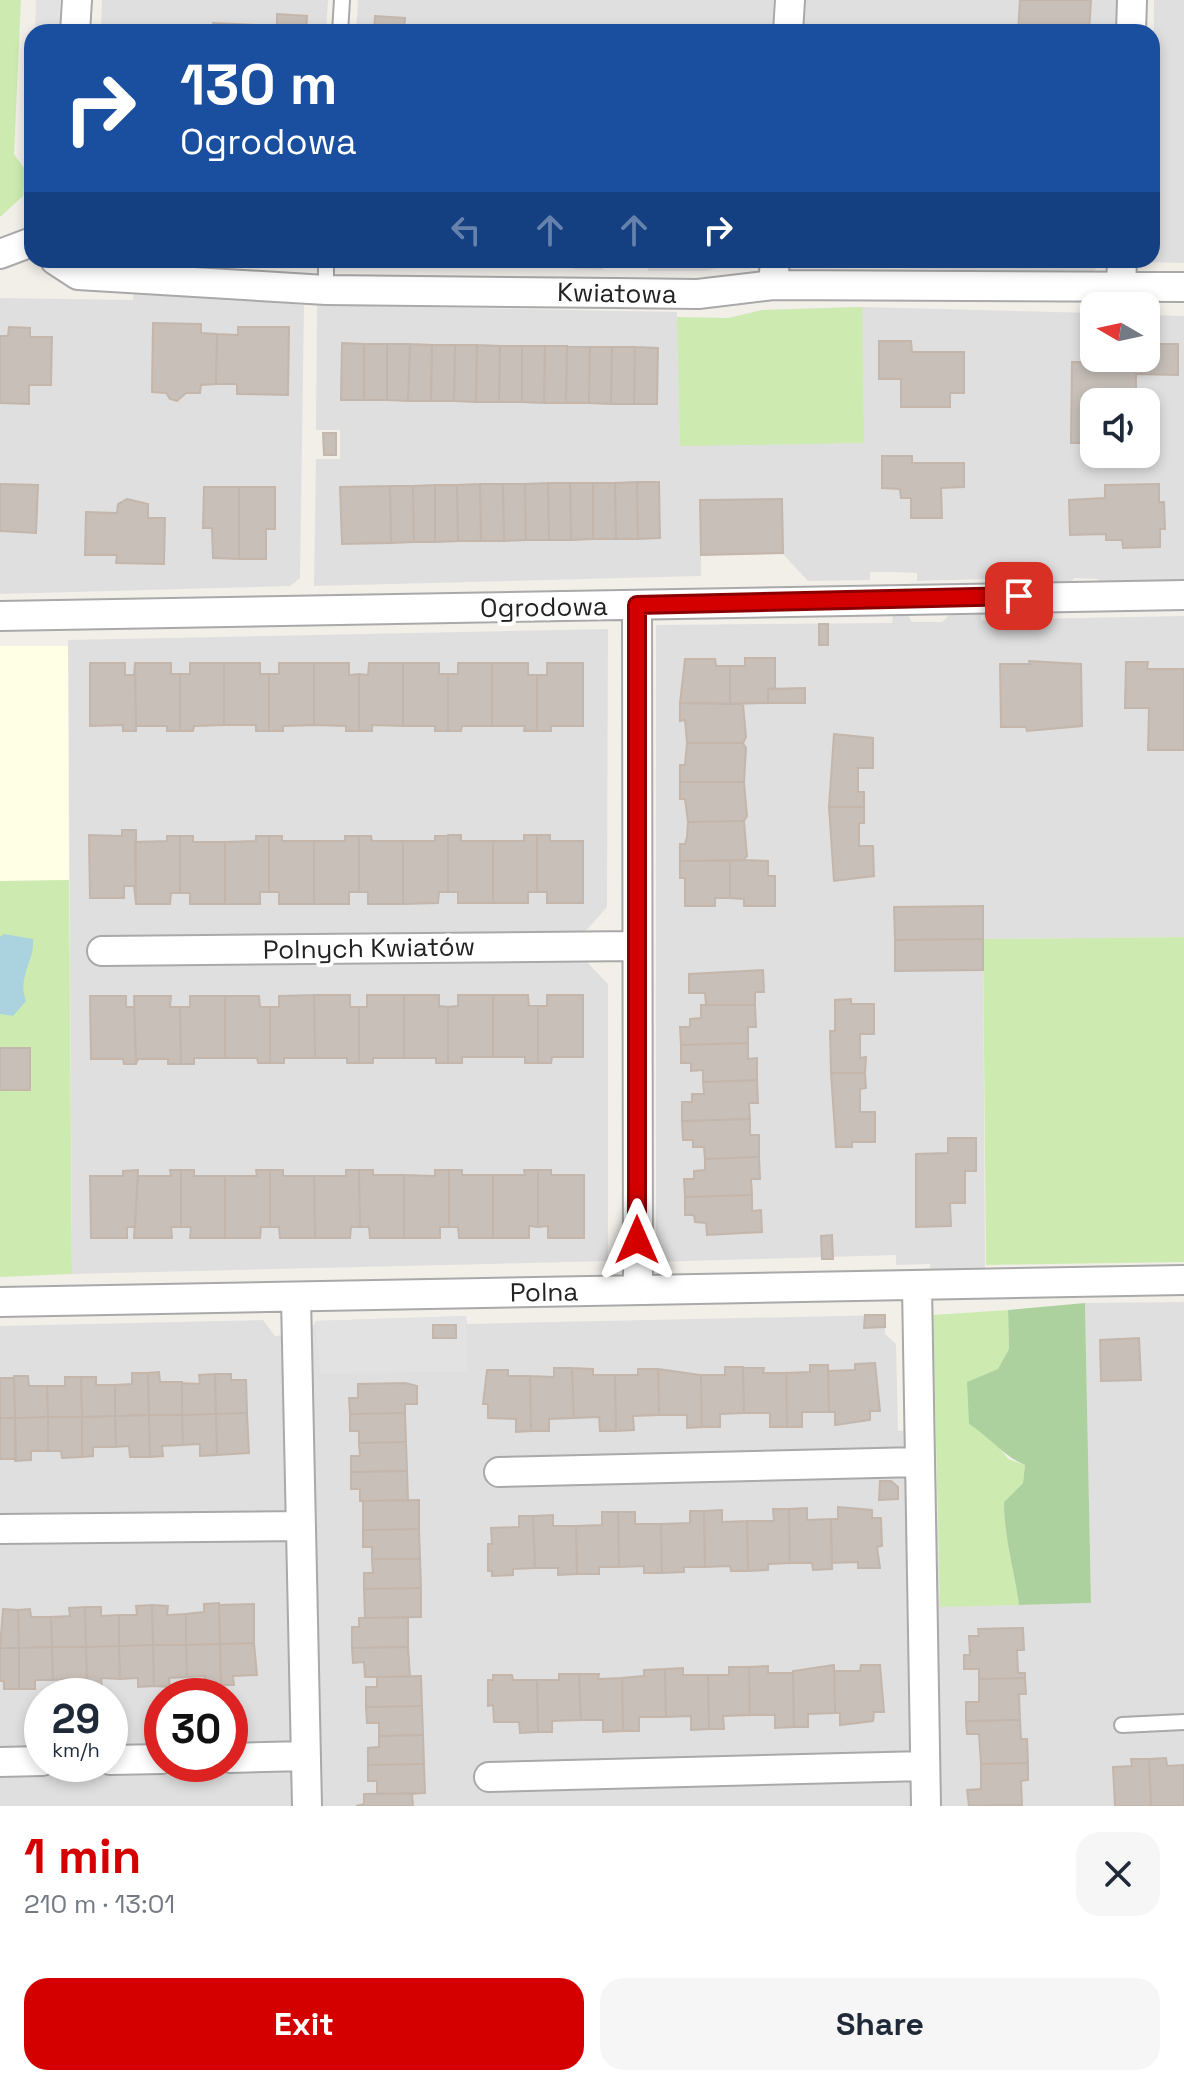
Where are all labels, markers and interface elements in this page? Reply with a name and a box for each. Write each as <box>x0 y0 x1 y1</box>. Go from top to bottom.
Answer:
text: 130 m <box>180 49 338 120</box>
icon: right <box>48 56 152 160</box>
text: Ogrodowa <box>180 119 357 165</box>
icon: left <box>444 208 488 252</box>
icon: ahead <box>528 208 572 252</box>
icon: ahead <box>612 208 656 252</box>
icon: right <box>696 208 740 252</box>
street label: Kwiatowa <box>557 275 677 311</box>
north arrow <box>1080 292 1160 372</box>
map controls <box>1080 292 1160 468</box>
button: sound <box>1080 388 1160 468</box>
pin <box>985 562 1053 630</box>
icon: arrive <box>997 574 1041 618</box>
street label: Ogrodowa <box>480 589 608 625</box>
street label: Polnych Kwiatów <box>263 929 475 967</box>
position arrow <box>595 1198 679 1282</box>
street label: Polna <box>509 1274 579 1310</box>
speed limit sign: 30 <box>144 1678 248 1782</box>
text: 29 <box>52 1694 100 1745</box>
text: km/h <box>52 1737 100 1763</box>
text: 1 min <box>24 1826 141 1887</box>
button: close <box>1076 1832 1160 1916</box>
text: 210 m · 13:01 <box>24 1887 175 1921</box>
button: Exit <box>24 1978 584 2070</box>
button: Share <box>600 1978 1160 2070</box>

